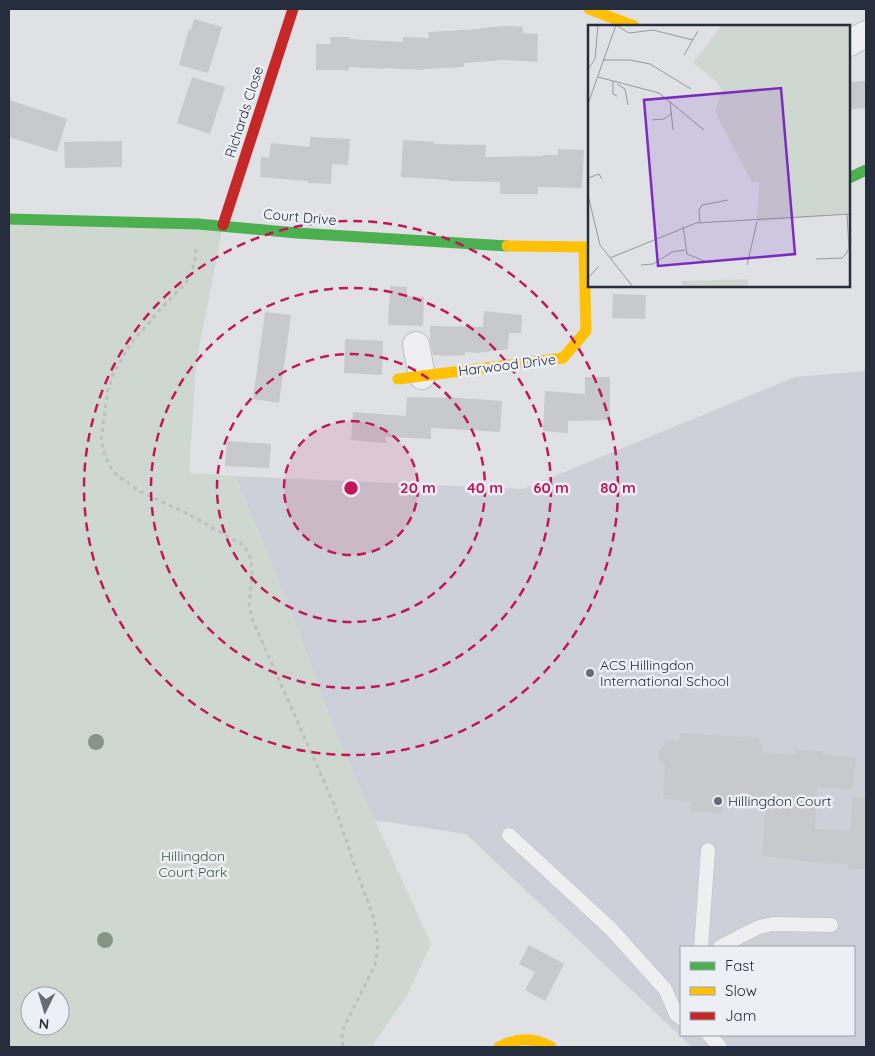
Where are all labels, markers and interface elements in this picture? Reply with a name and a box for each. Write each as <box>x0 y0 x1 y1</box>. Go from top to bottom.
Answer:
inset map <box>588 25 850 288</box>
street label: Richards Close <box>221 64 267 160</box>
street label: Court Drive <box>263 205 337 229</box>
street label: Harwood Drive <box>457 350 557 380</box>
text: 20 m <box>400 478 436 497</box>
text: 40 m <box>467 478 503 497</box>
text: 60 m <box>533 478 569 497</box>
text: 80 m <box>600 478 636 497</box>
centre of rings <box>342 479 360 497</box>
place label: ACS Hillingdon International School <box>600 656 729 690</box>
marker: ACS Hillingdon International School <box>584 667 596 679</box>
place label: Hillingdon Court <box>728 792 832 810</box>
marker: Hillingdon Court <box>712 795 724 807</box>
park label: Hillingdon Court Park <box>158 847 228 881</box>
legend <box>680 946 855 1036</box>
text: Fast <box>725 956 754 975</box>
text: Slow <box>725 981 757 1000</box>
north arrow <box>20 986 70 1036</box>
text: Jam <box>725 1006 756 1025</box>
text: N <box>38 1015 50 1033</box>

